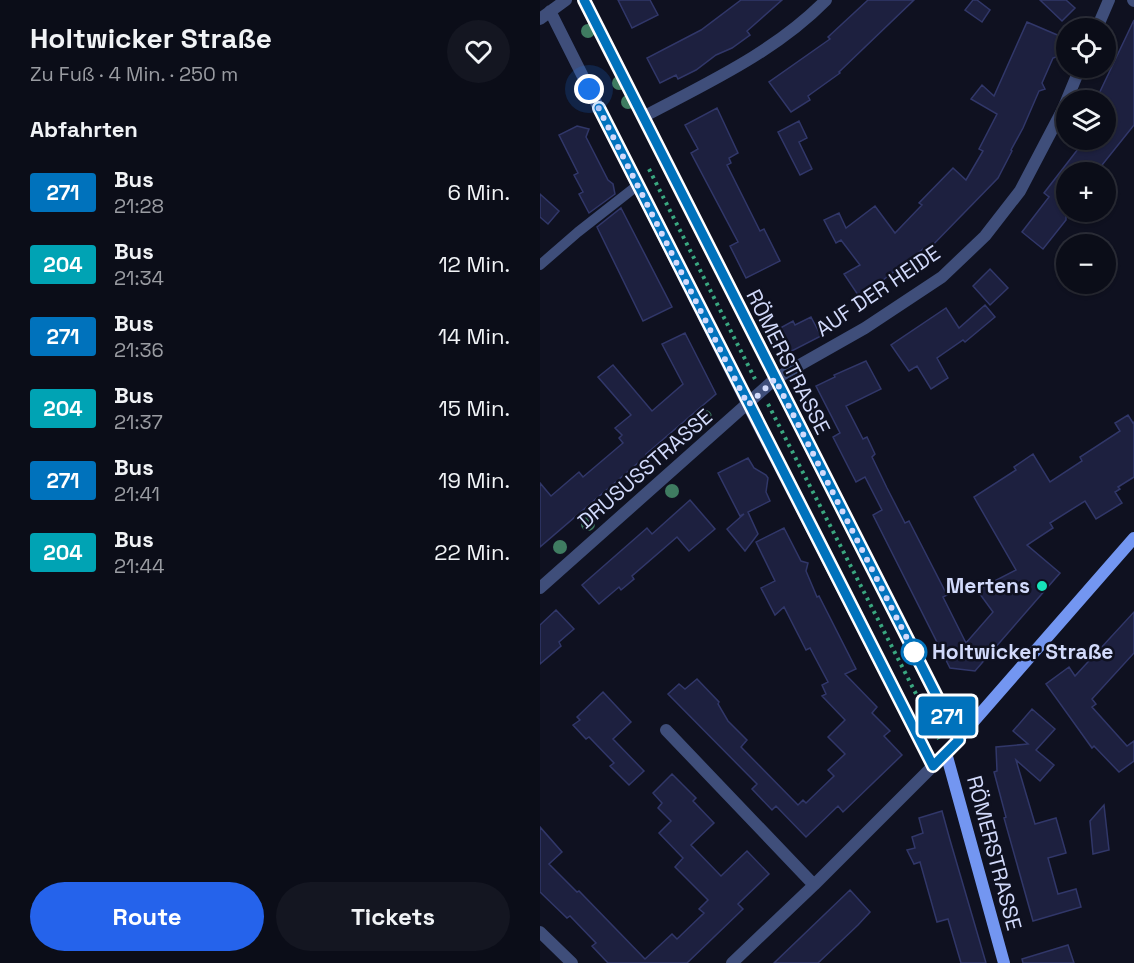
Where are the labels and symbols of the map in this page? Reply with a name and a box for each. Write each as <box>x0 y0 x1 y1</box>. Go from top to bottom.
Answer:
your location <box>574 74 604 104</box>
street label: AUF DER HEIDE <box>810 239 945 342</box>
street label: RÖMERSTRASSE <box>740 285 837 439</box>
street label: DRUSUSSTRASSE <box>572 403 717 534</box>
place label: Mertens <box>946 572 1030 599</box>
marker: Mertens <box>1035 579 1049 593</box>
place label: Holtwicker Straße <box>932 638 1113 665</box>
marker: Holtwicker Straße <box>901 639 927 665</box>
line badge: 271 <box>912 696 982 736</box>
street label: RÖMERSTRASSE <box>961 773 1028 933</box>

